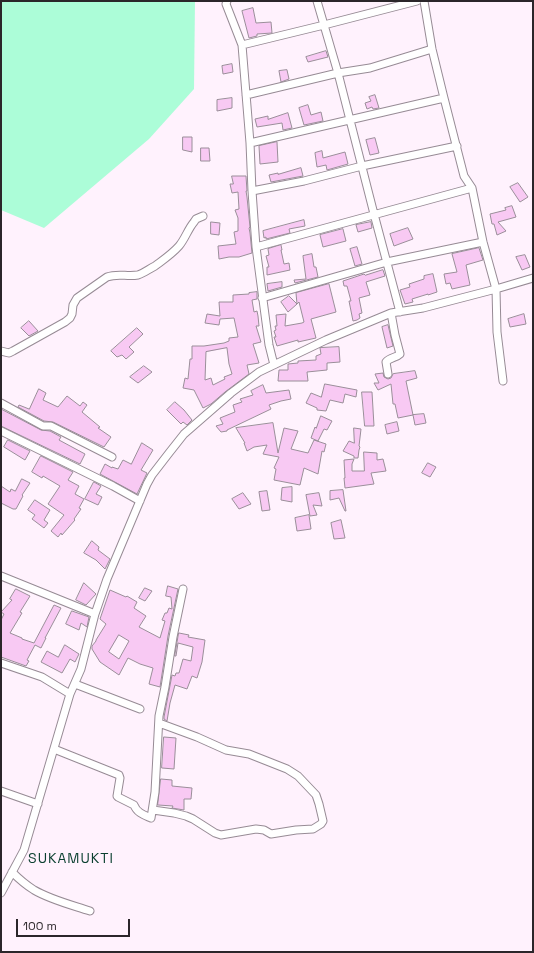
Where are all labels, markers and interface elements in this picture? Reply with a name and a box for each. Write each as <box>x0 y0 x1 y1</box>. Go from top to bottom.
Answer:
district label: SUKAMUKTI <box>28 851 114 867</box>
scale bar <box>18 911 132 937</box>
text: 100 m <box>23 918 57 934</box>

